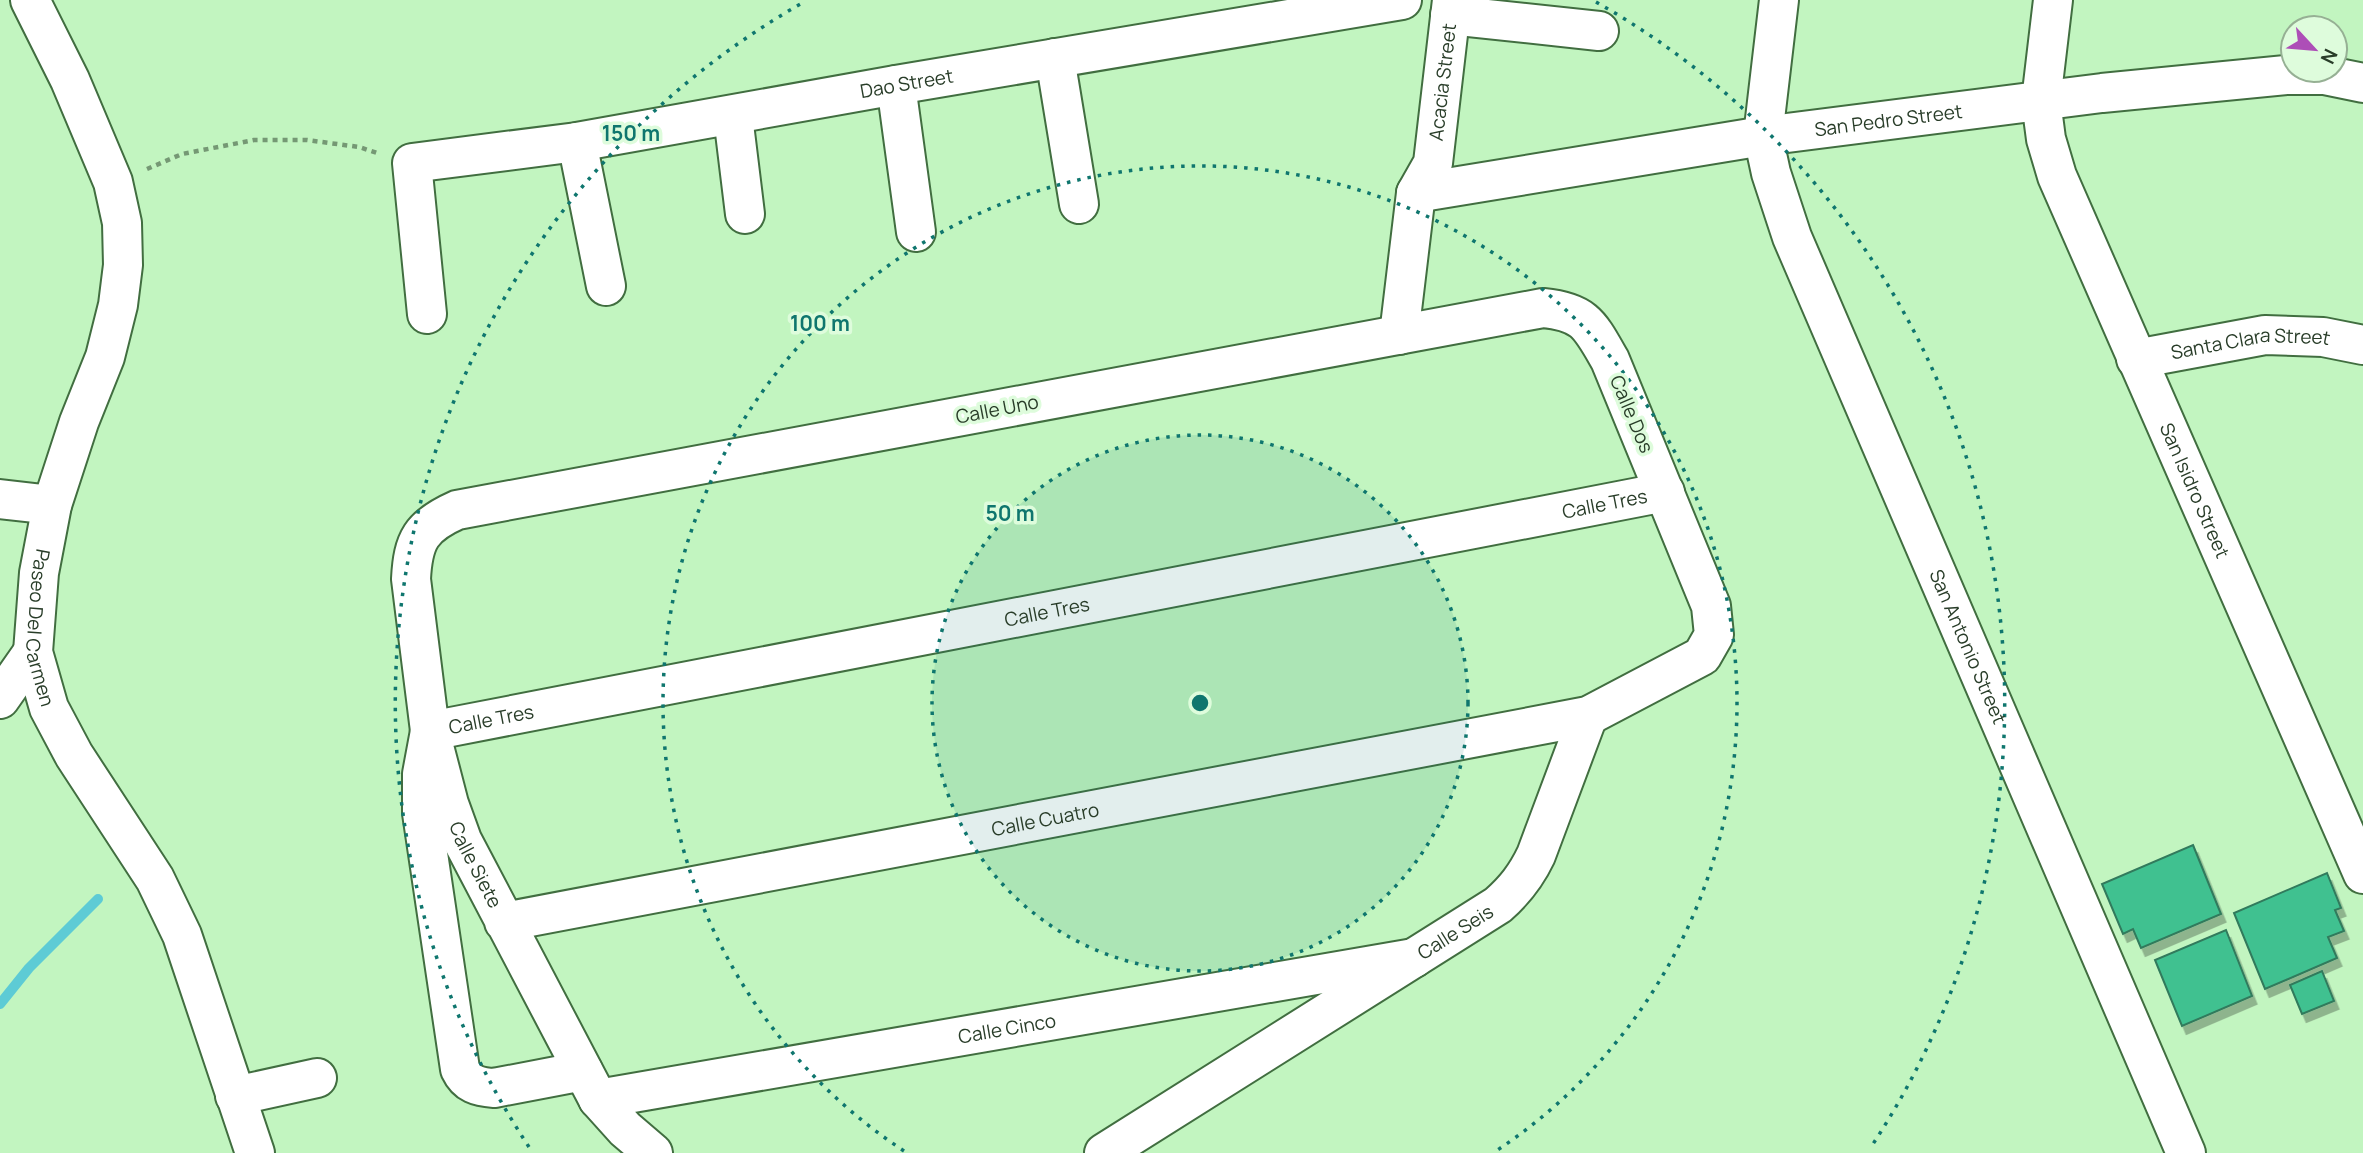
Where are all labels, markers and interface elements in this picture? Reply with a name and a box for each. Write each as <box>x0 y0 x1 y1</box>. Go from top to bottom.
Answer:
north arrow <box>2279 14 2349 84</box>
street label: Acacia Street <box>1423 22 1462 142</box>
text: N <box>2315 45 2344 68</box>
street label: Dao Street <box>858 63 955 104</box>
street label: San Pedro Street <box>1813 98 1964 142</box>
text: 150 m <box>602 119 660 147</box>
text: 100 m <box>790 309 850 337</box>
street label: Santa Clara Street <box>2169 322 2333 365</box>
street label: Calle Dos <box>1604 371 1660 457</box>
street label: Calle Uno <box>953 388 1041 430</box>
street label: San Isidro Street <box>2154 419 2236 562</box>
street label: Calle Tres <box>1560 483 1649 525</box>
text: 50 m <box>985 499 1035 527</box>
street label: Paseo Del Carmen <box>20 547 61 709</box>
street label: San Antonio Street <box>1923 565 2013 728</box>
street label: Calle Tres <box>1002 591 1092 633</box>
centre of rings <box>1188 691 1212 715</box>
street label: Calle Tres <box>447 698 536 740</box>
street label: Calle Cuatro <box>989 796 1101 842</box>
street label: Calle Siete <box>443 818 508 912</box>
street label: Calle Seis <box>1412 898 1498 966</box>
street label: Calle Cinco <box>956 1007 1058 1050</box>

